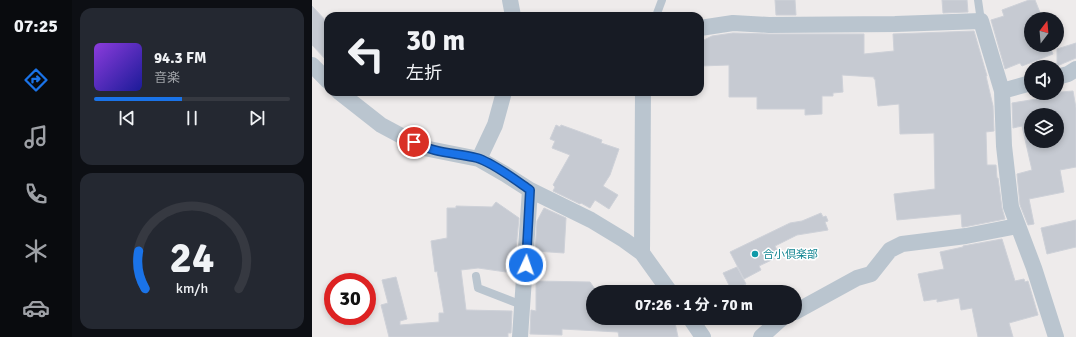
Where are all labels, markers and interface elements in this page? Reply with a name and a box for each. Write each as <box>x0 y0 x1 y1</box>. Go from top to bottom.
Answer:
north arrow <box>1024 12 1064 52</box>
map controls <box>1024 12 1064 148</box>
text: 07:25 <box>14 15 58 37</box>
text: 30 m <box>406 24 465 58</box>
icon: left <box>340 28 392 80</box>
text: 94.3 FM <box>154 49 206 67</box>
button: sound <box>1024 60 1064 100</box>
text: 左折 <box>406 62 442 84</box>
icon: directions <box>22 66 50 94</box>
text: 音楽 <box>154 70 180 86</box>
icon: previous <box>116 107 138 129</box>
icon: pause <box>181 107 203 129</box>
icon: next <box>246 107 268 129</box>
button: layers <box>1024 108 1064 148</box>
icon: music <box>22 123 50 151</box>
pin <box>397 125 431 159</box>
icon: arrive <box>403 131 425 153</box>
icon: phone <box>22 180 50 208</box>
text: 24 <box>170 233 214 284</box>
icon: climate <box>22 237 50 265</box>
position arrow <box>505 244 547 286</box>
place label: 合小倶楽部 <box>763 248 818 261</box>
marker: 合小倶楽部 <box>750 249 760 259</box>
speed limit sign: 30 <box>324 273 376 325</box>
text: km/h <box>176 279 208 296</box>
icon: car <box>22 294 50 322</box>
text: 07:26 · 1 分 · 70 m <box>635 296 753 314</box>

